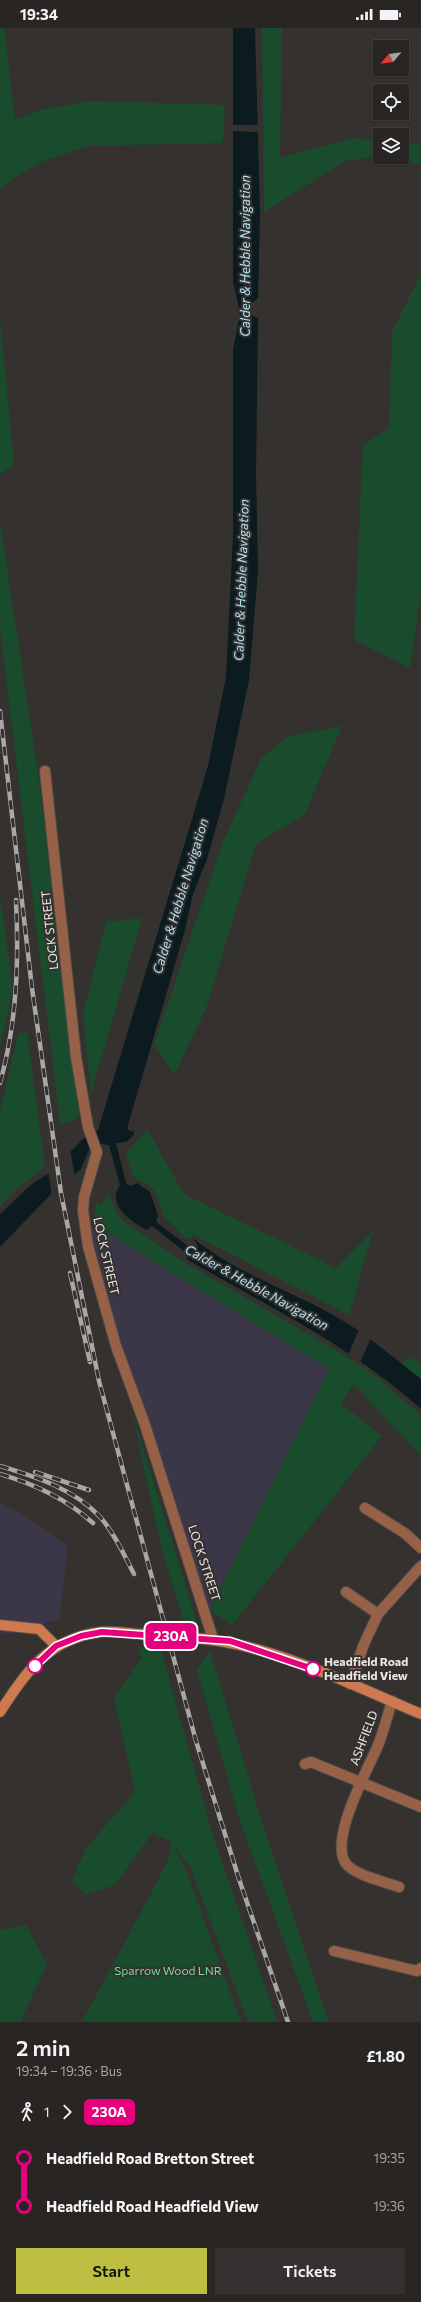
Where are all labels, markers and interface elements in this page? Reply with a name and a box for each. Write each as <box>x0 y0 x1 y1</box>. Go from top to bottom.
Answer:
text: 19:34 <box>20 5 58 23</box>
north arrow <box>373 40 409 76</box>
map controls <box>373 40 409 164</box>
button: locate <box>373 84 409 120</box>
button: layers <box>373 128 409 164</box>
water label: Calder & Hebble Navigation <box>237 175 253 337</box>
water label: Calder & Hebble Navigation <box>230 499 252 661</box>
water label: Calder & Hebble Navigation <box>149 816 211 976</box>
street label: LOCK STREET <box>38 889 60 970</box>
street label: LOCK STREET <box>91 1215 123 1296</box>
water label: Calder & Hebble Navigation <box>182 1241 332 1333</box>
street label: LOCK STREET <box>186 1523 224 1603</box>
line badge: 230A <box>143 1623 199 1649</box>
text: 230A <box>153 1627 189 1644</box>
place label: Headfield Road Headfield View <box>324 1654 408 1682</box>
unlabelled marker <box>27 1658 43 1674</box>
marker: Headfield Road Headfield View <box>305 1661 321 1677</box>
street label: ASHFIELD <box>346 1708 380 1767</box>
park label: Sparrow Wood LNR <box>114 1963 222 1977</box>
text: 2 min <box>16 2034 70 2061</box>
text: £1.80 <box>366 2047 405 2065</box>
text: 19:34 – 19:36 · Bus <box>16 2063 122 2079</box>
icon: walk <box>16 2101 38 2123</box>
icon: forward <box>56 2101 78 2123</box>
text: 230A <box>92 2103 127 2120</box>
text: 1 <box>44 2104 50 2120</box>
text: Headfield Road Bretton Street <box>46 2149 254 2167</box>
text: 19:35 <box>374 2150 405 2166</box>
text: Headfield Road Headfield View <box>46 2197 259 2215</box>
text: 19:36 <box>373 2198 405 2214</box>
button: Start <box>16 2248 207 2294</box>
button: Tickets <box>215 2248 405 2294</box>

